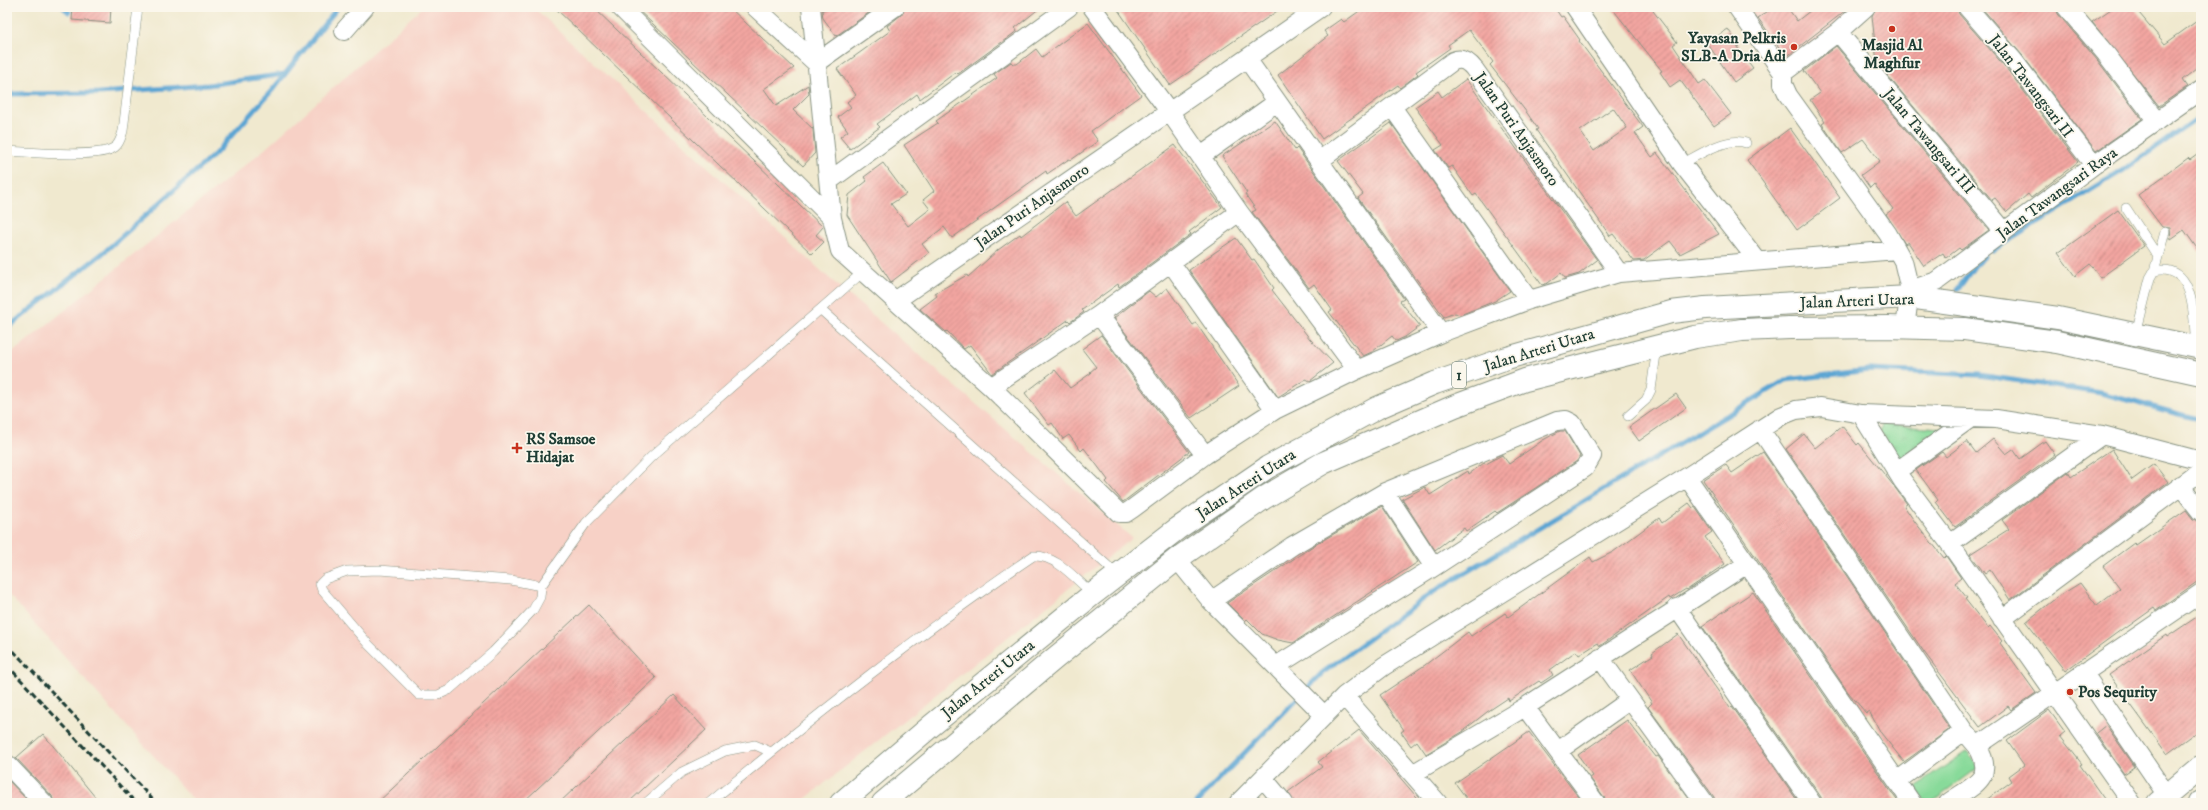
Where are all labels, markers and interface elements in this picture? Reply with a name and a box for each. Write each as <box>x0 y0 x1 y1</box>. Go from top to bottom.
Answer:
marker: Masjid Al Maghfur <box>1887 24 1897 34</box>
place label: Yayasan Pelkris SLB-A Dria Adi <box>1681 28 1787 66</box>
street label: Jalan Tawangsari II <box>1983 29 2078 142</box>
place label: Masjid Al Maghfur <box>1861 35 1924 73</box>
marker: Yayasan Pelkris SLB-A Dria Adi <box>1789 42 1799 52</box>
street label: Jalan Puri Anjasmoro <box>1469 66 1564 190</box>
street label: Jalan Tawangsari III <box>1878 82 1979 198</box>
street label: Jalan Tawangsari Raya <box>1991 142 2121 245</box>
street label: Jalan Puri Anjasmoro <box>969 159 1093 254</box>
street label: Jalan Arteri Utara <box>1797 289 1915 313</box>
street label: Jalan Arteri Utara <box>1479 324 1597 377</box>
road number: 1 <box>1452 362 1466 388</box>
place label: RS Samsoe Hidajat <box>526 429 596 467</box>
marker: RS Samsoe Hidajat <box>511 442 523 454</box>
street label: Jalan Arteri Utara <box>1191 444 1300 525</box>
street label: Jalan Arteri Utara <box>936 635 1039 724</box>
place label: Pos Sequrity <box>2078 682 2157 703</box>
marker: Pos Sequrity <box>2065 687 2075 697</box>

